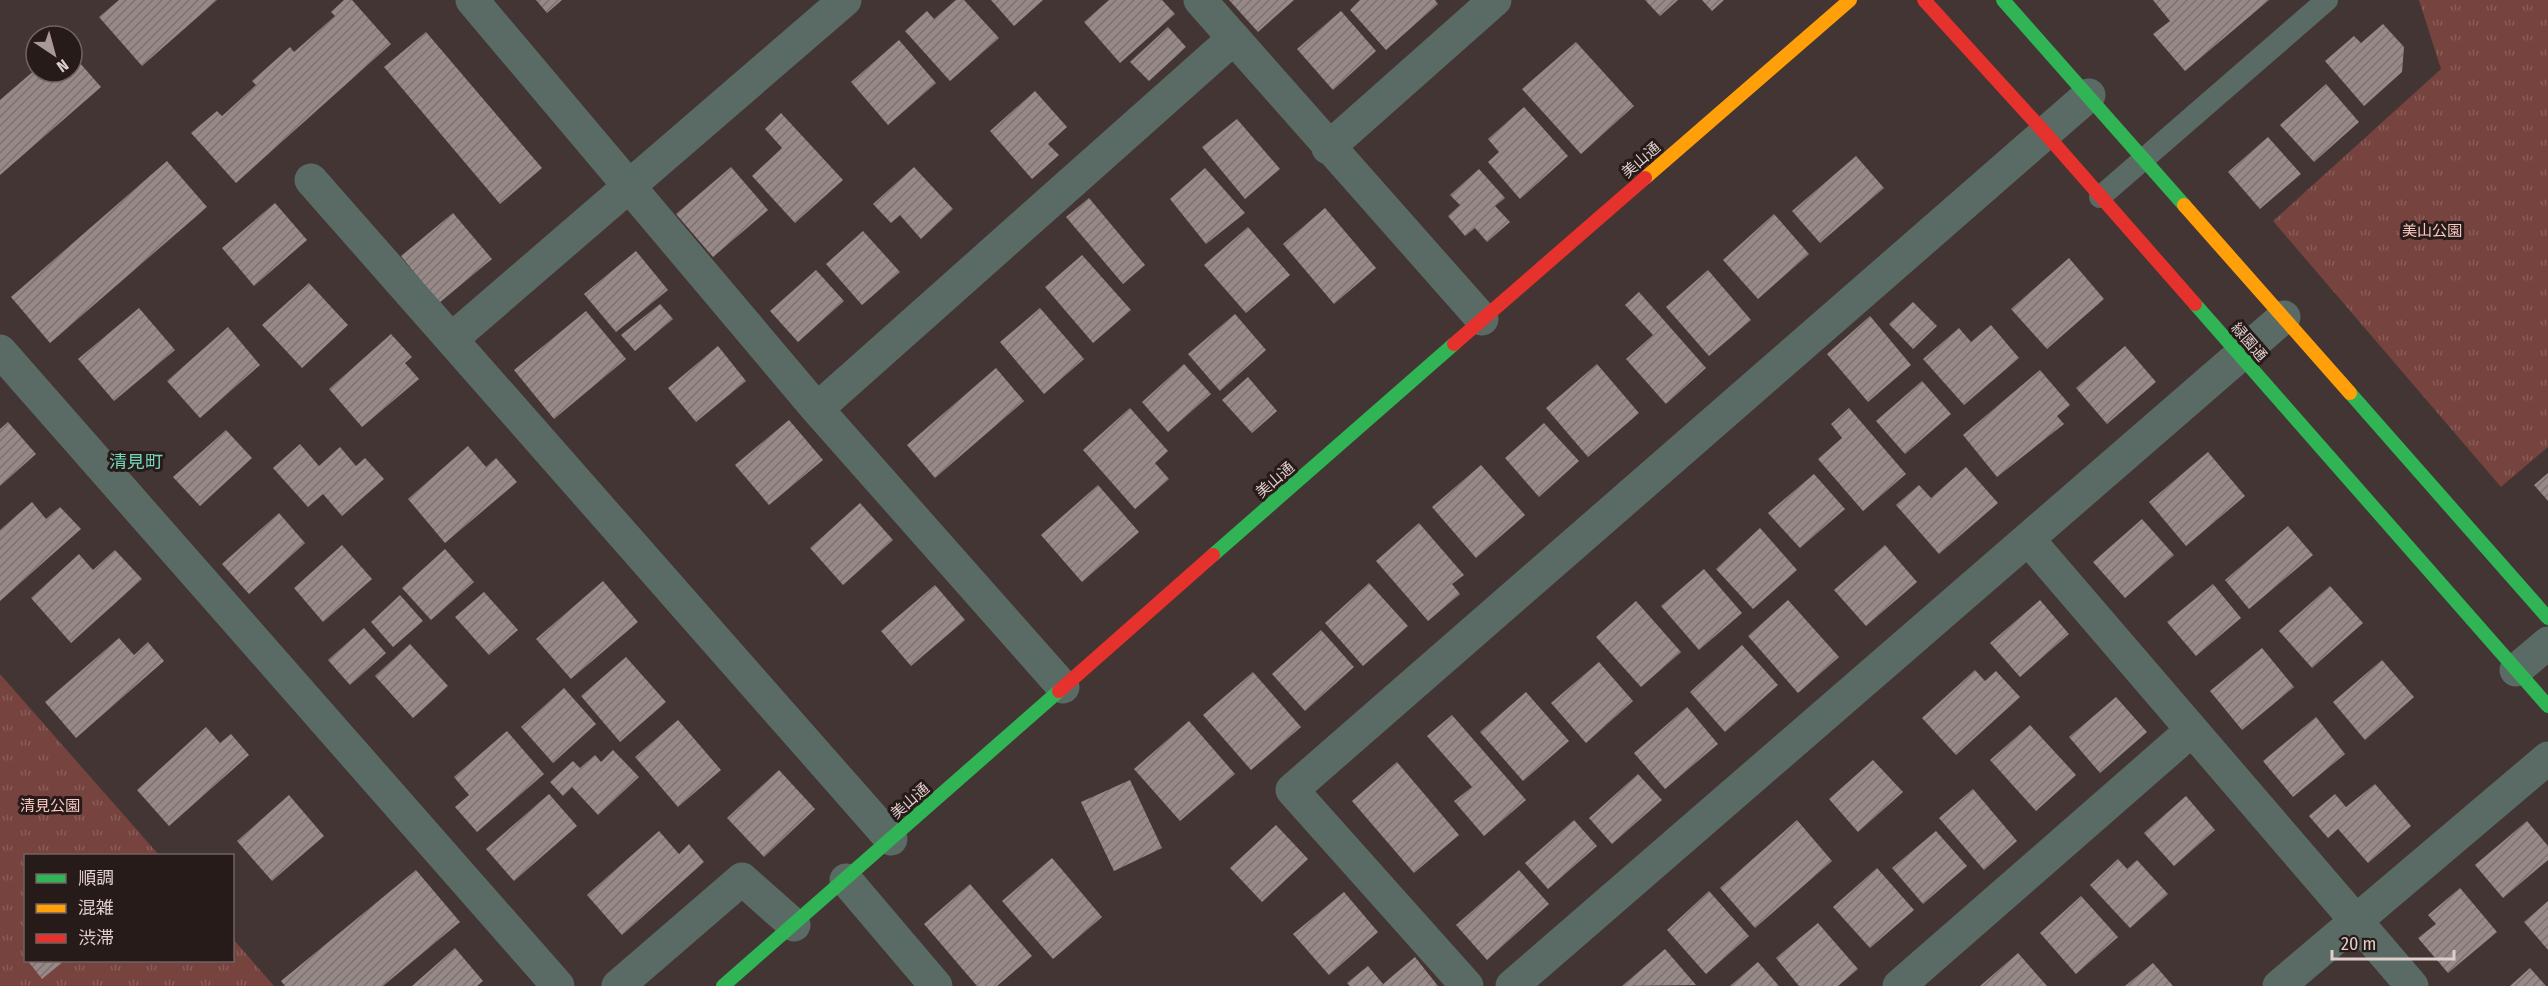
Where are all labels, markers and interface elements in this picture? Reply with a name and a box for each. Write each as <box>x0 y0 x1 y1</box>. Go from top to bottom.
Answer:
north arrow <box>24 24 84 84</box>
text: N <box>53 55 72 76</box>
street label: 美山通 <box>1618 138 1664 182</box>
park label: 美山公園 <box>2402 222 2462 240</box>
street label: 緑園通 <box>2227 319 2271 365</box>
district label: 清見町 <box>109 451 163 473</box>
street label: 美山通 <box>1252 458 1298 502</box>
street label: 美山通 <box>887 779 933 823</box>
park label: 清見公園 <box>20 797 80 815</box>
legend <box>24 854 234 962</box>
text: 順調 <box>78 867 114 889</box>
text: 混雑 <box>78 897 114 919</box>
scale bar <box>2332 923 2454 961</box>
text: 渋滞 <box>78 927 114 949</box>
text: 20 m <box>2341 933 2376 955</box>

